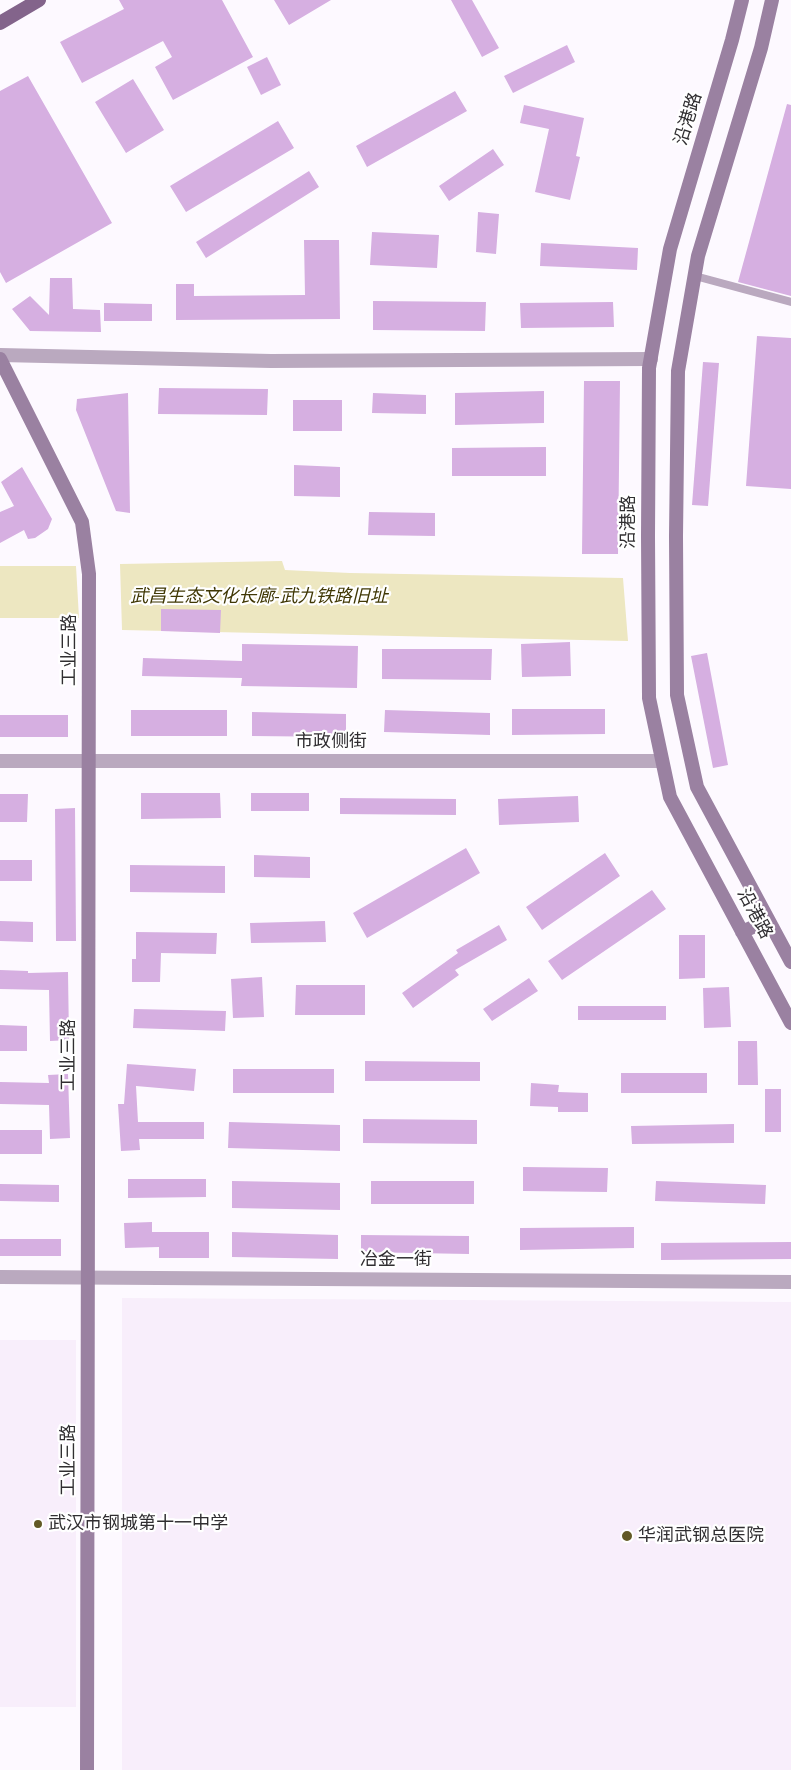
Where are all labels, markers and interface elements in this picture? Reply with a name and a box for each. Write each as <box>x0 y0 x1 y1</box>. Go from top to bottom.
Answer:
street label: 沿港路 <box>671 90 707 148</box>
street label: 沿港路 <box>618 495 640 549</box>
park label: 武昌生态文化长廊-武九铁路旧址 <box>130 586 388 608</box>
street label: 工业三路 <box>59 614 81 686</box>
street label: 市政侧街 <box>295 731 367 753</box>
street label: 沿港路 <box>732 885 776 943</box>
street label: 工业三路 <box>58 1019 80 1091</box>
street label: 冶金一街 <box>360 1249 432 1271</box>
street label: 工业三路 <box>58 1424 80 1496</box>
place label: 武汉市钢城第十一中学 <box>48 1513 228 1535</box>
marker: 武汉市钢城第十一中学 <box>32 1518 44 1530</box>
place label: 华润武钢总医院 <box>638 1525 764 1547</box>
marker: 华润武钢总医院 <box>620 1529 634 1543</box>

